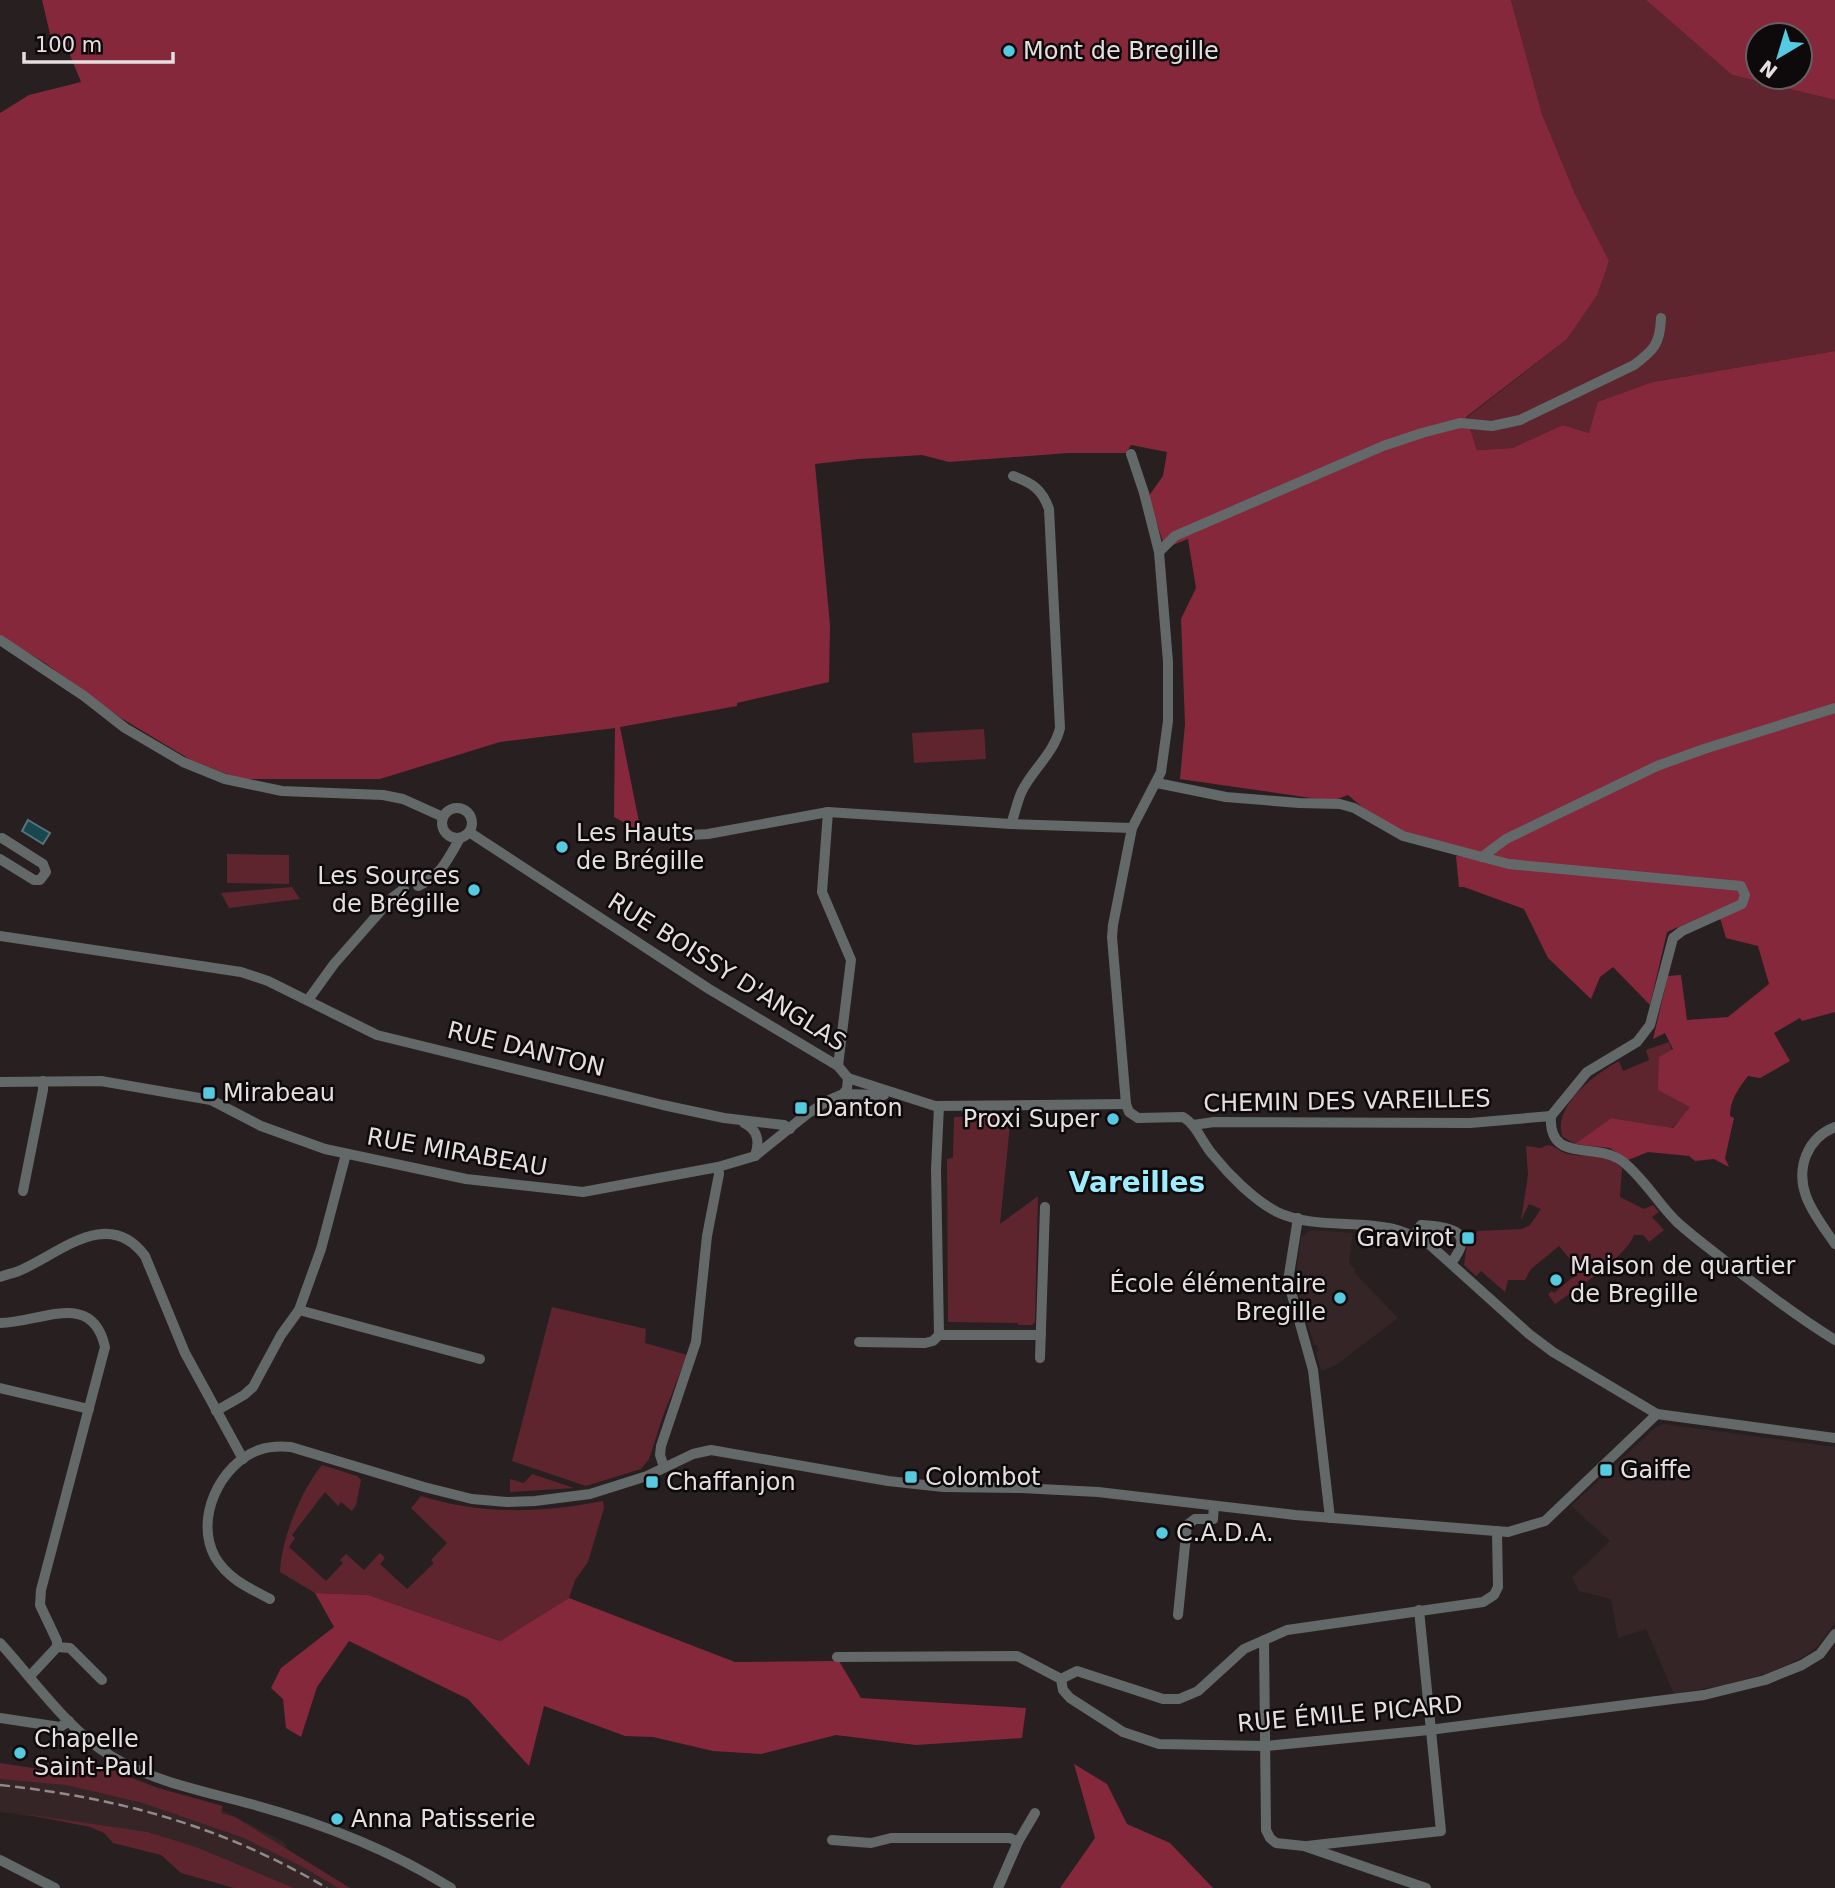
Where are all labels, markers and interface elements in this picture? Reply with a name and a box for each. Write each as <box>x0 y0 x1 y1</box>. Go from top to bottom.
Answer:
scale bar <box>24 21 173 65</box>
north arrow <box>1744 21 1814 91</box>
text: 100 m <box>35 33 102 57</box>
place label: Mont de Bregille <box>1023 37 1219 65</box>
marker: Mont de Bregille <box>1001 43 1017 59</box>
text: N <box>1755 56 1782 83</box>
place label: Les Hauts de Brégille <box>576 819 704 875</box>
marker: Les Hauts de Brégille <box>554 839 570 855</box>
place label: Les Sources de Brégille <box>317 862 460 918</box>
marker: Les Sources de Brégille <box>466 882 482 898</box>
street label: RUE BOISSY D'ANGLAS <box>603 887 851 1057</box>
street label: RUE DANTON <box>445 1016 607 1082</box>
place label: Mirabeau <box>223 1079 335 1107</box>
street label: CHEMIN DES VAREILLES <box>1203 1084 1491 1118</box>
marker: Mirabeau <box>201 1085 217 1101</box>
place label: Danton <box>815 1094 903 1122</box>
marker: Danton <box>793 1100 809 1116</box>
place label: Proxi Super <box>963 1105 1099 1133</box>
marker: Proxi Super <box>1105 1111 1121 1127</box>
street label: RUE MIRABEAU <box>365 1122 549 1182</box>
district label: Vareilles <box>1069 1166 1205 1199</box>
place label: Gravirot <box>1357 1224 1454 1252</box>
marker: Gravirot <box>1460 1230 1476 1246</box>
place label: Maison de quartier de Bregille <box>1570 1252 1796 1308</box>
place label: École élémentaire Bregille <box>1109 1269 1326 1326</box>
marker: Maison de quartier de Bregille <box>1548 1272 1564 1288</box>
marker: École élémentaire Bregille <box>1332 1290 1348 1306</box>
place label: Gaiffe <box>1620 1456 1691 1484</box>
marker: Gaiffe <box>1598 1462 1614 1478</box>
place label: Colombot <box>925 1463 1041 1491</box>
place label: Chaffanjon <box>666 1468 796 1496</box>
marker: Colombot <box>903 1469 919 1485</box>
marker: Chaffanjon <box>644 1474 660 1490</box>
place label: C.A.D.A. <box>1176 1519 1274 1547</box>
marker: C.A.D.A. <box>1154 1525 1170 1541</box>
street label: RUE ÉMILE PICARD <box>1236 1689 1464 1738</box>
place label: Chapelle Saint-Paul <box>34 1725 154 1781</box>
marker: Chapelle Saint-Paul <box>12 1745 28 1761</box>
place label: Anna Patisserie <box>351 1805 535 1833</box>
marker: Anna Patisserie <box>329 1811 345 1827</box>

